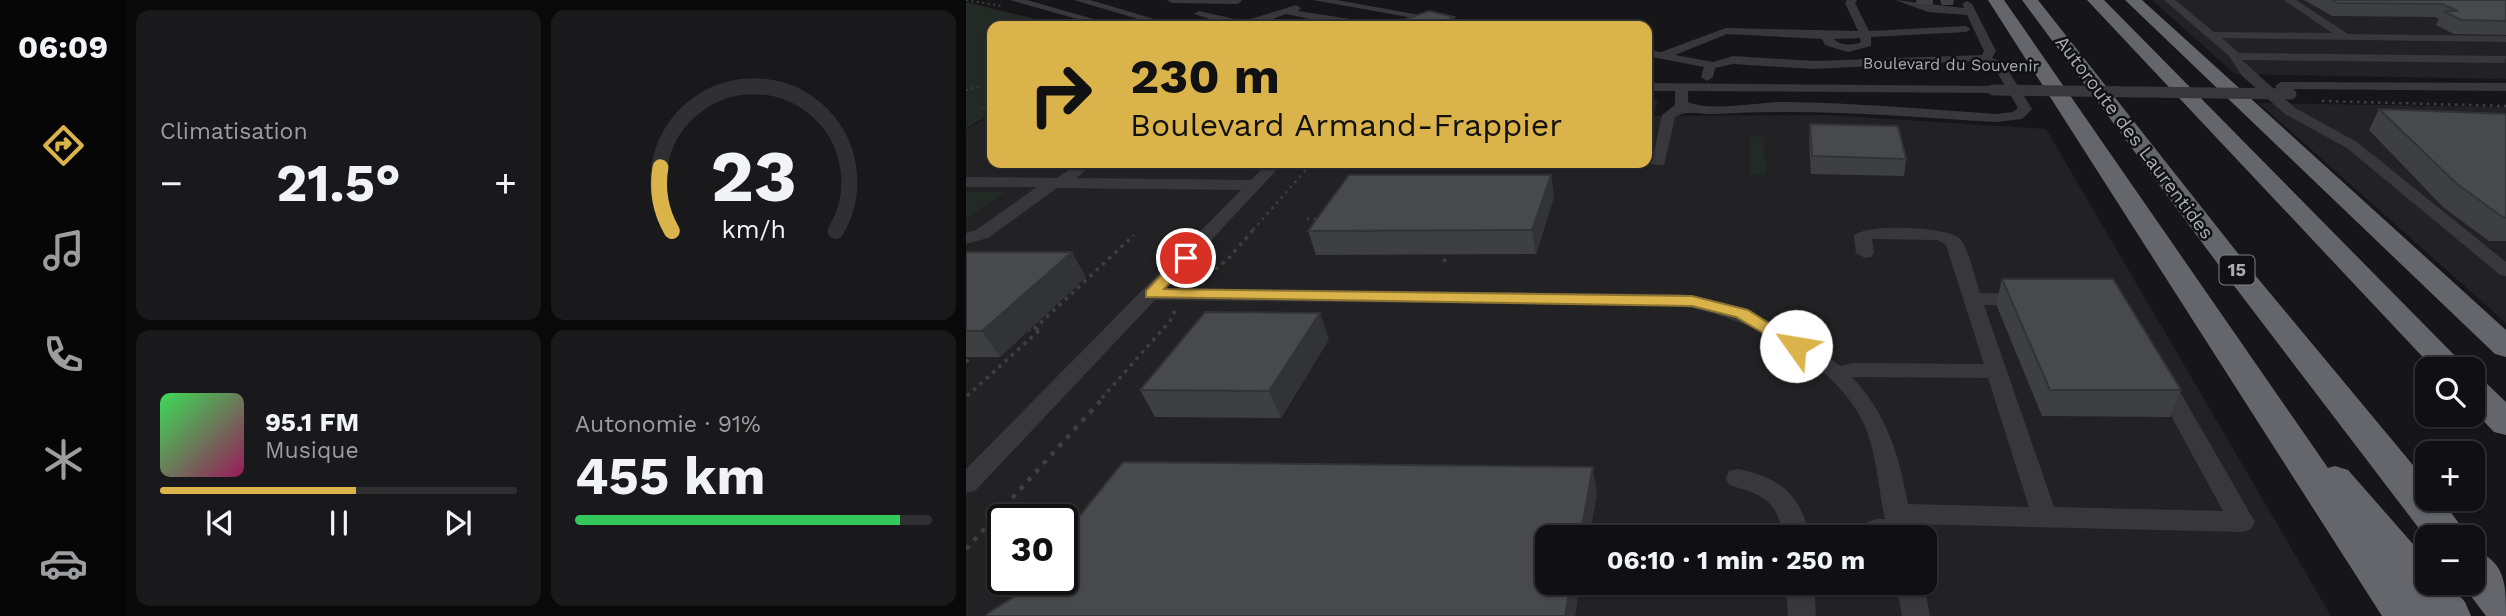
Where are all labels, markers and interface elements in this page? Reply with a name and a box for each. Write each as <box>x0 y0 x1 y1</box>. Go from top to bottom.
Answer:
text: 06:09 <box>18 28 108 66</box>
street label: Autoroute des Laurentides <box>2051 31 2219 243</box>
text: 230 m <box>1130 47 1280 105</box>
icon: right <box>1015 49 1106 140</box>
street label: Boulevard du Souvenir <box>1863 53 2040 76</box>
text: Boulevard Armand-Frappier <box>1130 106 1562 144</box>
text: Climatisation <box>160 118 308 145</box>
icon: directions <box>39 121 88 170</box>
text: 23 <box>710 133 797 219</box>
text: 21.5° <box>276 153 401 214</box>
text: − <box>160 161 183 205</box>
text: + <box>494 161 517 205</box>
text: km/h <box>721 215 786 244</box>
icon: music <box>39 226 88 275</box>
pin <box>1156 228 1216 288</box>
icon: arrive <box>1167 239 1205 277</box>
road number: 15 <box>2220 256 2254 284</box>
position arrow <box>1759 309 1833 383</box>
icon: phone <box>39 330 88 379</box>
map controls <box>2415 357 2485 595</box>
button: search <box>2415 357 2485 427</box>
text: 95.1 FM <box>265 407 359 437</box>
text: Autonomie · 91% <box>575 411 761 438</box>
icon: climate <box>39 435 88 484</box>
text: Musique <box>265 437 359 464</box>
button: + <box>2415 441 2485 511</box>
text: 455 km <box>575 446 765 507</box>
icon: previous <box>201 504 239 542</box>
icon: pause <box>320 504 358 542</box>
icon: next <box>439 504 477 542</box>
speed limit sign: 30 <box>987 504 1078 595</box>
button: − <box>2415 525 2485 595</box>
icon: car <box>39 539 88 588</box>
text: 06:10 · 1 min · 250 m <box>1607 545 1865 575</box>

